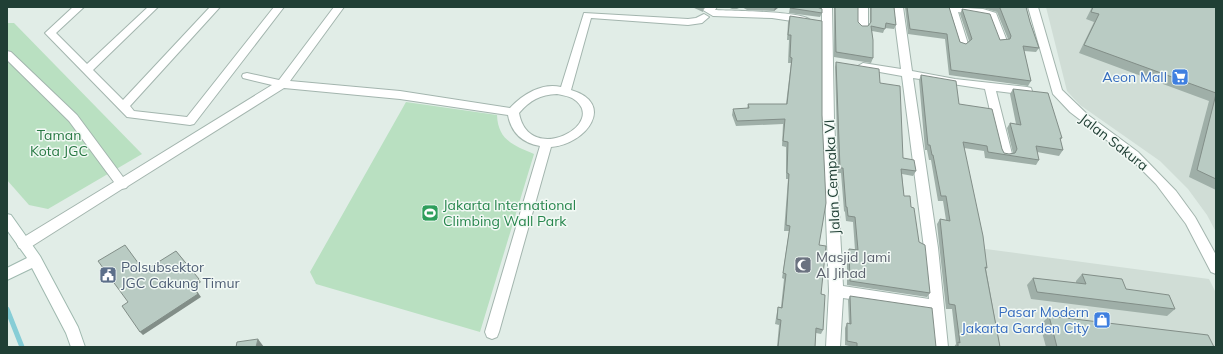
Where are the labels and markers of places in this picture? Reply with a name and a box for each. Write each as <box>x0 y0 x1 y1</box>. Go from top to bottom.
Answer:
supermarket icon: Aeon Mall <box>1170 67 1190 87</box>
place label: Aeon Mall <box>1102 68 1167 86</box>
place label: Jakarta International Climbing Wall Park <box>443 196 576 230</box>
sports icon: Jakarta International Climbing Wall Park <box>420 203 440 223</box>
place label: Masjid Jami Al Jihad <box>816 248 891 282</box>
mosque icon: Masjid Jami Al Jihad <box>793 255 813 275</box>
place label: Polsubsektor JGC Cakung Timur <box>121 258 241 292</box>
public building icon: Polsubsektor JGC Cakung Timur <box>98 265 118 285</box>
place label: Pasar Modern Jakarta Garden City <box>961 303 1090 337</box>
shop icon: Pasar Modern Jakarta Garden City <box>1092 310 1112 330</box>

